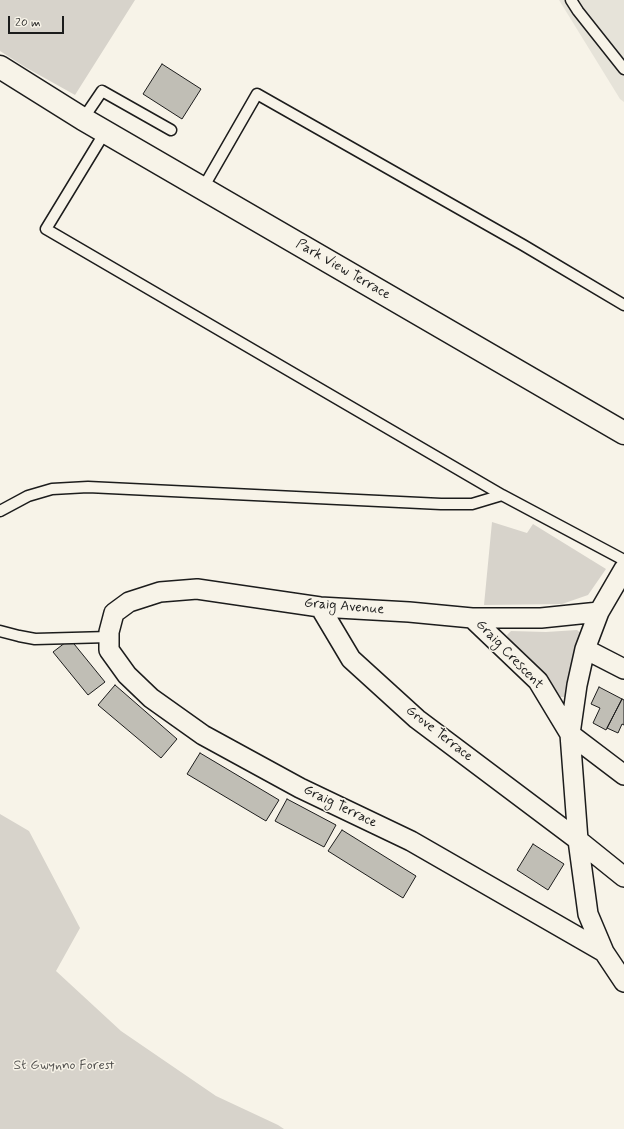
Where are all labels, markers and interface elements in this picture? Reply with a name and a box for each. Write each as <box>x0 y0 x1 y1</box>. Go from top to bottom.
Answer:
scale bar <box>10 8 66 34</box>
text: 20 m <box>15 15 41 31</box>
street label: Park View Terrace <box>293 236 393 304</box>
street label: Graig Avenue <box>303 595 385 619</box>
street label: Graig Crescent <box>472 617 546 693</box>
street label: Grove Terrace <box>402 703 476 765</box>
street label: Graig Terrace <box>300 782 380 832</box>
park label: St Gwynno Forest <box>13 1058 115 1074</box>

